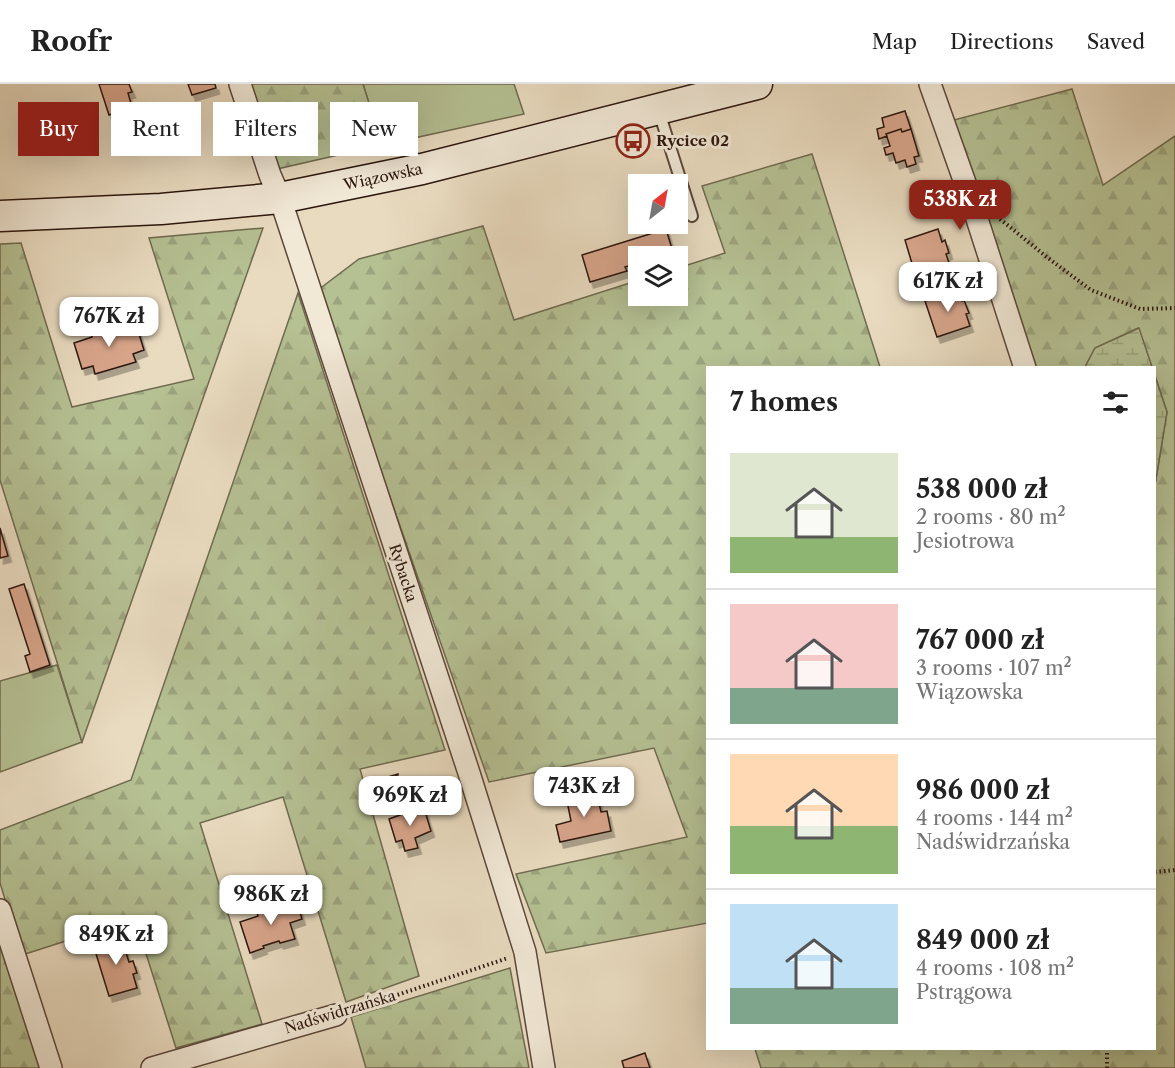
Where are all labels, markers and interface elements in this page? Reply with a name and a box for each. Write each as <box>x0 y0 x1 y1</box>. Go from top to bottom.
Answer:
text: Roofr <box>30 24 112 58</box>
text: Map <box>872 29 917 54</box>
text: Directions <box>950 29 1054 54</box>
text: Saved <box>1087 29 1145 54</box>
chip: Buy <box>18 102 99 156</box>
chip: Rent <box>111 102 201 156</box>
chip: Filters <box>213 102 318 156</box>
chip: New <box>330 102 418 156</box>
bus stop icon: Rycice 02 <box>615 123 651 159</box>
place label: Rycice 02 <box>656 131 729 150</box>
street label: Wiązowska <box>341 159 424 194</box>
north arrow <box>628 174 688 234</box>
map controls <box>628 174 688 306</box>
pin: 538K zł <box>905 180 1015 231</box>
text: 538K zł <box>923 187 997 211</box>
button: layers <box>628 246 688 306</box>
pin: 617K zł <box>893 262 1003 313</box>
text: 617K zł <box>913 269 983 293</box>
pin: 767K zł <box>54 297 164 348</box>
text: 767K zł <box>73 304 145 328</box>
text: 7 homes <box>730 386 838 418</box>
icon: filters <box>1099 386 1132 419</box>
text: 538 000 zł <box>916 473 1048 505</box>
icon: home <box>778 477 850 549</box>
text: 2 rooms · 80 m² <box>916 505 1066 529</box>
text: Jesiotrowa <box>916 529 1015 553</box>
street label: Rybacka <box>385 541 422 604</box>
text: 767 000 zł <box>916 624 1044 656</box>
icon: home <box>778 628 850 700</box>
text: 3 rooms · 107 m² <box>916 656 1072 680</box>
text: Wiązowska <box>916 680 1023 704</box>
pin: 743K zł <box>529 767 639 818</box>
text: 743K zł <box>548 774 620 798</box>
text: 986 000 zł <box>916 774 1050 806</box>
pin: 969K zł <box>355 776 465 827</box>
icon: home <box>778 778 850 850</box>
text: 969K zł <box>373 783 447 807</box>
text: 4 rooms · 144 m² <box>916 806 1073 830</box>
text: Nadświdrzańska <box>916 830 1070 854</box>
pin: 986K zł <box>216 875 326 926</box>
text: 986K zł <box>233 882 309 906</box>
pin: 849K zł <box>61 915 171 966</box>
text: 849K zł <box>78 922 154 946</box>
text: 849 000 zł <box>916 924 1050 956</box>
icon: home <box>778 928 850 1000</box>
text: 4 rooms · 108 m² <box>916 956 1074 980</box>
text: Pstrągowa <box>916 980 1012 1004</box>
street label: Nadświdrzańska <box>282 986 398 1038</box>

